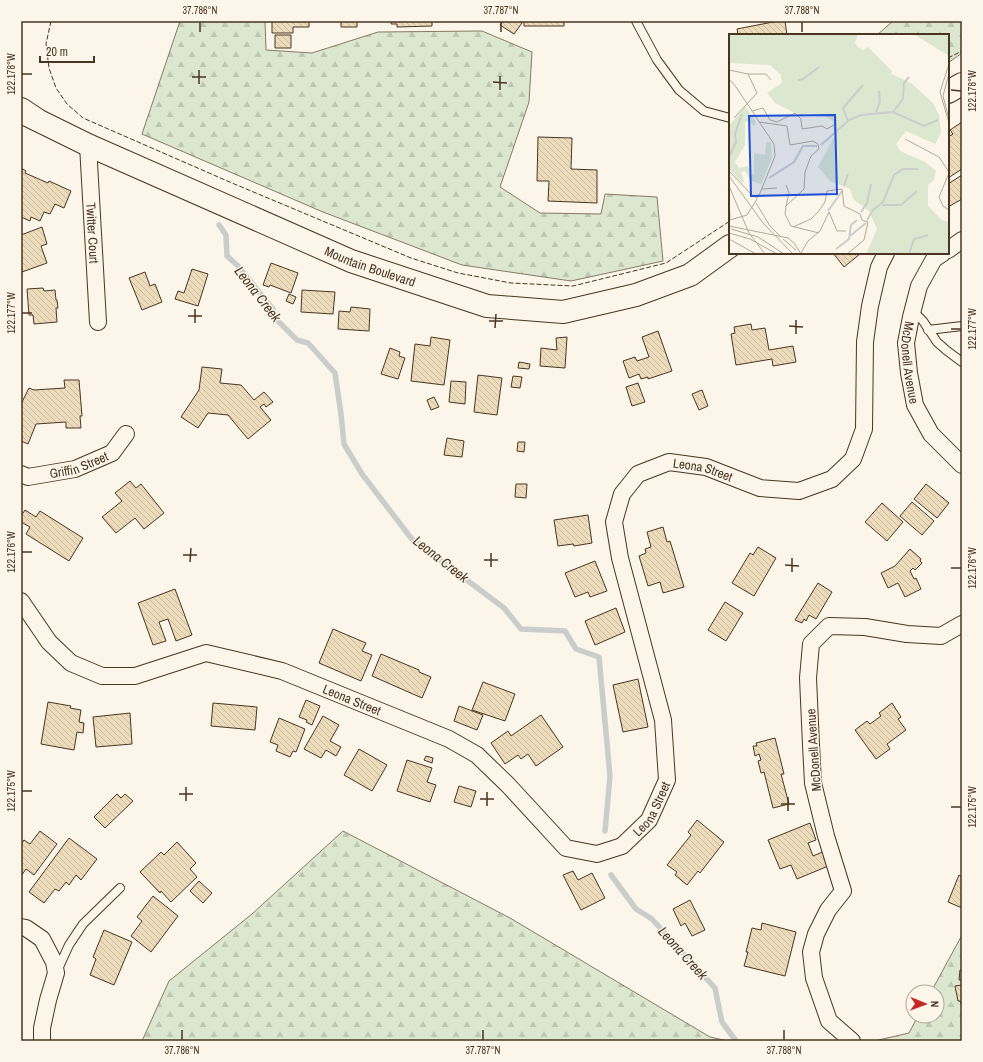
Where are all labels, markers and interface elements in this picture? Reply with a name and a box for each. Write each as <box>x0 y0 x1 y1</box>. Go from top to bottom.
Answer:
text: 37.786°N <box>183 4 218 17</box>
text: 37.787°N <box>484 4 519 17</box>
text: 37.788°N <box>785 4 820 17</box>
inset map <box>729 34 949 254</box>
scale bar <box>40 38 94 64</box>
text: 20 m <box>46 44 68 60</box>
text: 122.178°W <box>5 53 18 95</box>
text: 122.178°W <box>966 70 979 112</box>
street label: Twitter Court <box>82 202 103 264</box>
street label: Mountain Boulevard <box>322 242 418 291</box>
water label: Leona Creek <box>231 263 286 326</box>
text: 122.177°W <box>5 292 18 334</box>
text: 122.177°W <box>966 308 979 350</box>
street label: McDonell Avenue <box>897 320 923 405</box>
street label: Griffin Street <box>48 448 111 482</box>
street label: Leona Street <box>672 455 735 486</box>
text: 122.176°W <box>5 531 18 573</box>
water label: Leona Creek <box>410 532 473 587</box>
text: 122.176°W <box>966 547 979 589</box>
street label: Leona Street <box>320 681 383 719</box>
street label: McDonell Avenue <box>802 708 825 792</box>
text: 122.175°W <box>5 770 18 812</box>
street label: Leona Street <box>629 779 674 840</box>
text: 122.175°W <box>966 786 979 828</box>
water label: Leona Creek <box>654 923 713 984</box>
north arrow <box>905 984 945 1024</box>
text: N <box>928 1001 942 1008</box>
text: 37.786°N <box>165 1044 200 1057</box>
text: 37.787°N <box>466 1044 501 1057</box>
text: 37.788°N <box>767 1044 802 1057</box>

